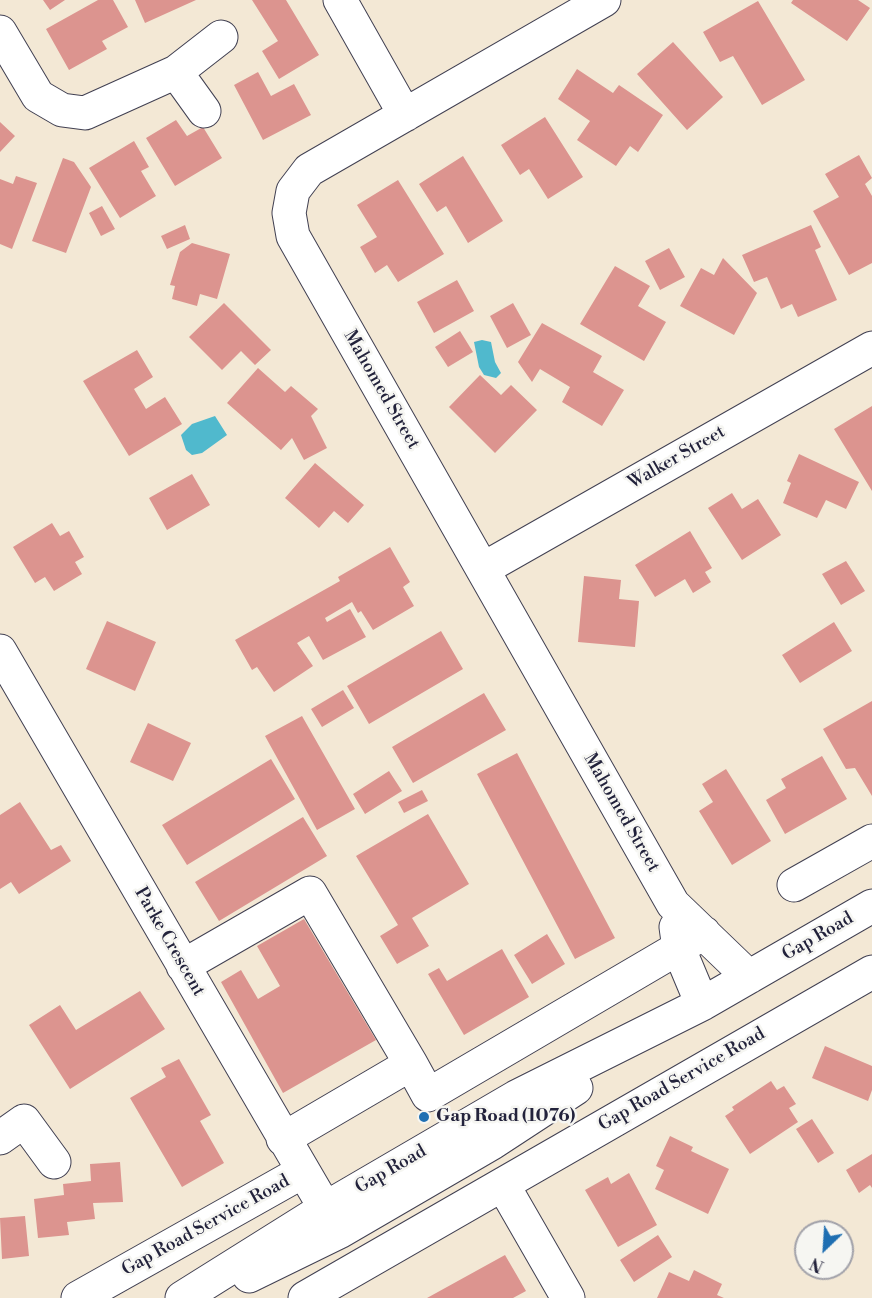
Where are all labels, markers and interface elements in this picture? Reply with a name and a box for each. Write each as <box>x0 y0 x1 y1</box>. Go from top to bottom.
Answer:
street label: Mahomed Street <box>338 327 424 453</box>
street label: Walker Street <box>625 422 729 494</box>
street label: Mahomed Street <box>578 750 664 876</box>
street label: Parke Crescent <box>129 884 209 1000</box>
street label: Gap Road <box>779 908 857 966</box>
street label: Gap Road Service Road <box>595 1024 769 1136</box>
place label: Gap Road (1076) <box>436 1106 575 1128</box>
marker: Gap Road (1076) <box>417 1110 431 1124</box>
street label: Gap Road <box>352 1141 430 1199</box>
street label: Gap Road Service Road <box>118 1171 294 1281</box>
north arrow <box>794 1220 854 1280</box>
text: N <box>807 1253 827 1276</box>

